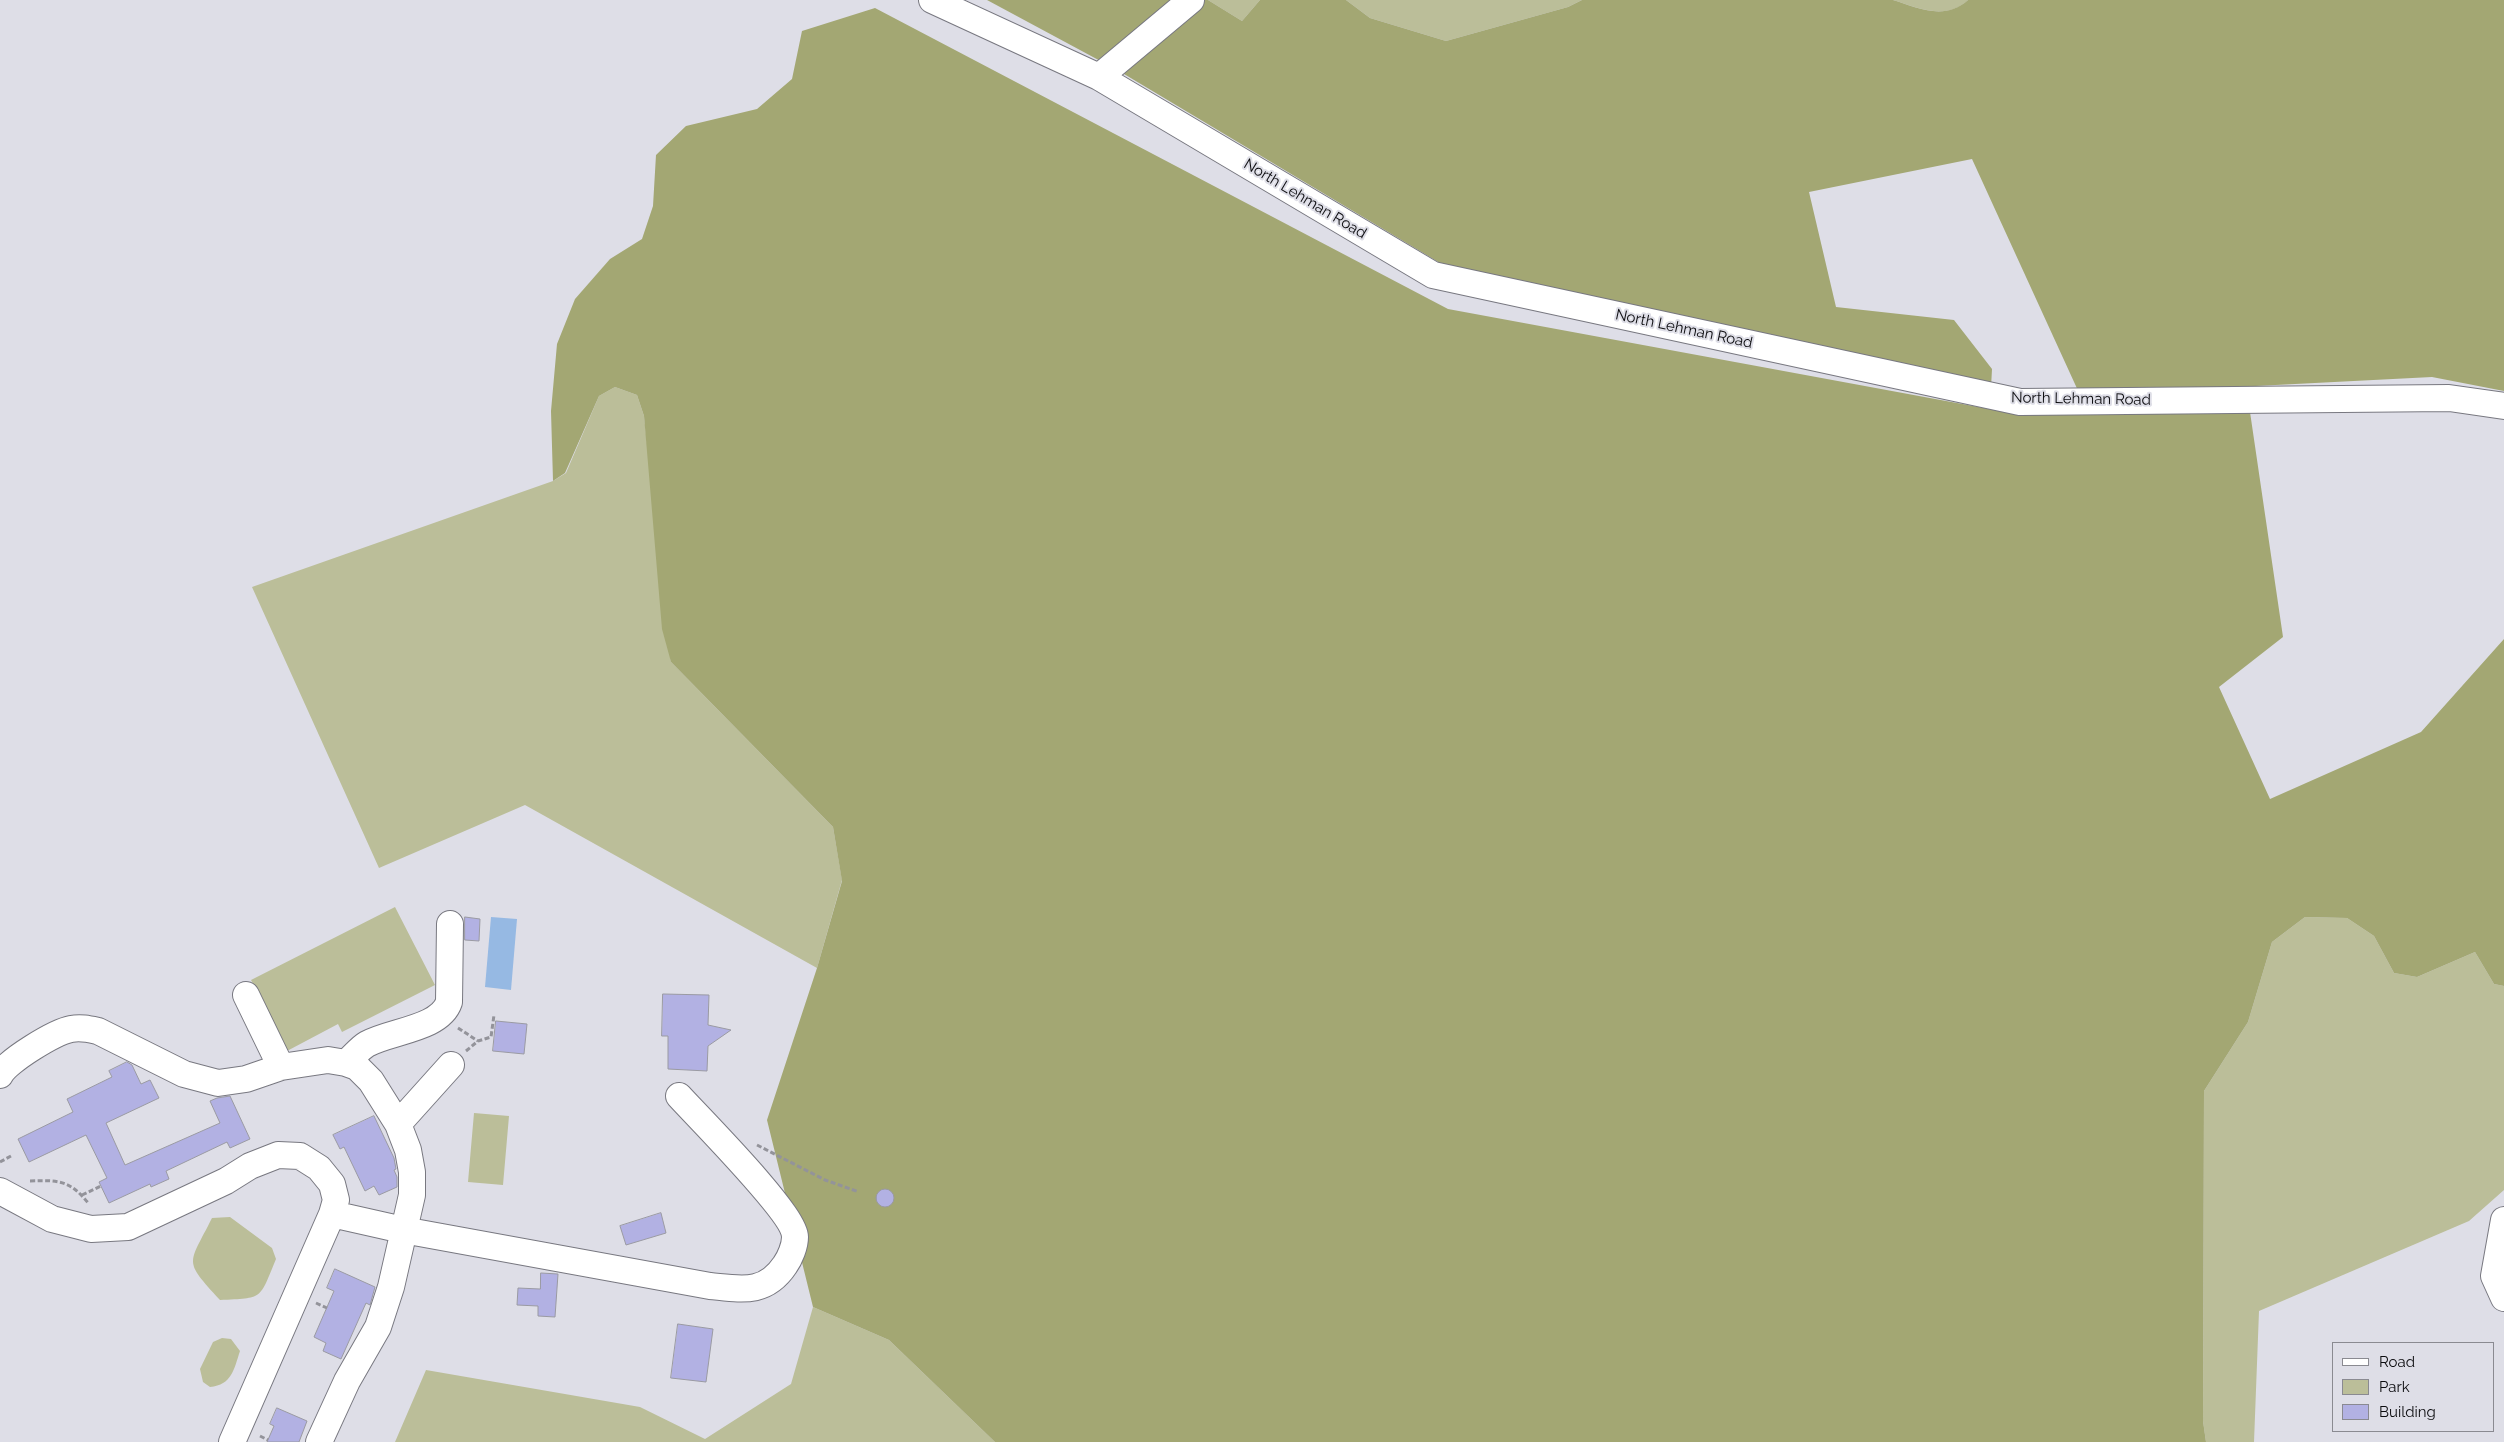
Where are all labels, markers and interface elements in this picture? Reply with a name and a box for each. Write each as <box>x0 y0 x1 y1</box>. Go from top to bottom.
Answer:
street label: North Lehman Road <box>1240 155 1370 243</box>
street label: North Lehman Road <box>1614 306 1754 352</box>
street label: North Lehman Road <box>2011 389 2151 409</box>
legend <box>2332 1342 2494 1432</box>
text: Road <box>2379 1353 2415 1371</box>
text: Park <box>2379 1378 2410 1396</box>
text: Building <box>2379 1403 2436 1421</box>

